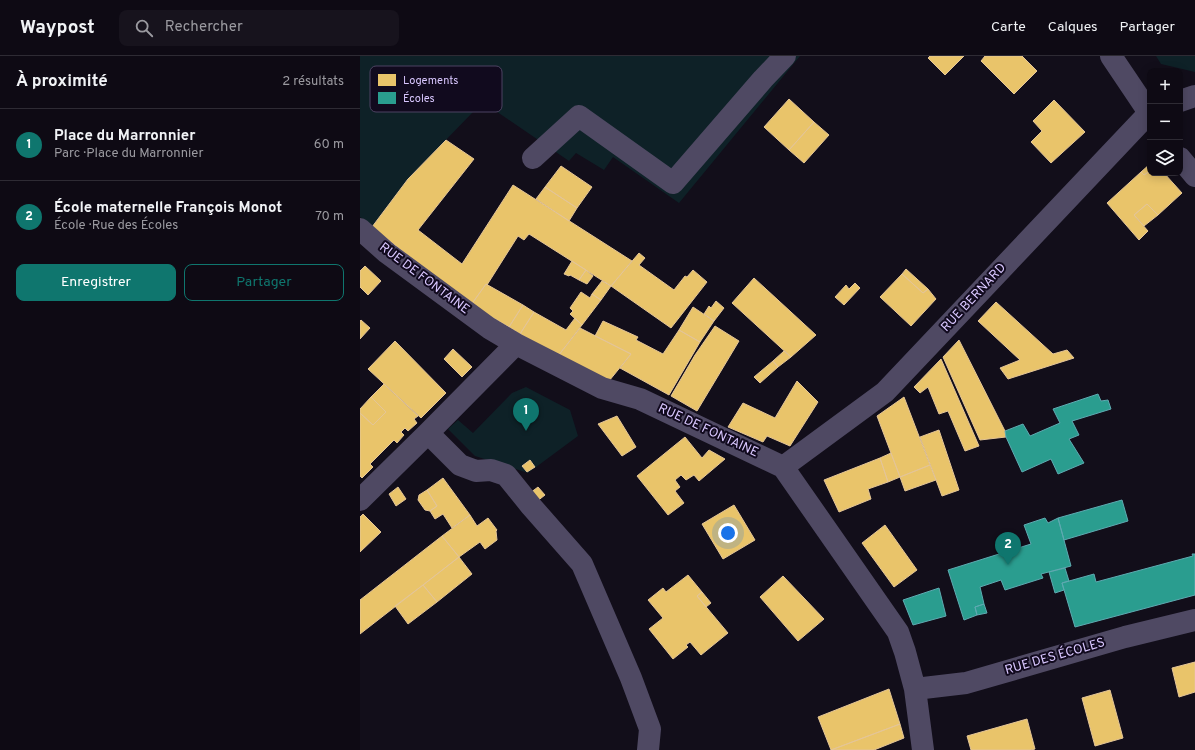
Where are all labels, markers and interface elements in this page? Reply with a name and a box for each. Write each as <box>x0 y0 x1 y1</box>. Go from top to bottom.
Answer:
search box <box>119 10 399 46</box>
text: Waypost <box>20 16 95 40</box>
icon: search <box>133 17 155 39</box>
text: Rechercher <box>165 18 243 37</box>
text: Carte <box>991 19 1026 36</box>
text: Calques <box>1048 19 1098 36</box>
text: Partager <box>1120 19 1175 36</box>
legend <box>370 66 502 112</box>
map controls <box>1147 68 1183 176</box>
button: + <box>1147 68 1183 104</box>
text: À proximité <box>16 71 108 93</box>
text: 2 résultats <box>282 74 344 90</box>
text: Logements <box>403 74 458 88</box>
text: Écoles <box>403 91 435 106</box>
button: − <box>1147 104 1183 140</box>
text: Place du Marronnier <box>54 127 195 146</box>
text: 1 <box>26 137 32 153</box>
text: 60 m <box>314 137 344 153</box>
button: layers <box>1147 140 1183 176</box>
text: Parc · Place du Marronnier <box>54 146 204 162</box>
text: École maternelle François Monot <box>54 199 282 218</box>
text: 2 <box>25 209 33 225</box>
text: 70 m <box>315 209 344 225</box>
text: École · Rue des Écoles <box>54 218 178 234</box>
street label: RUE DE FONTAINE <box>376 240 472 318</box>
street label: RUE BERNARD <box>938 260 1010 336</box>
button: Enregistrer <box>16 264 176 301</box>
button: Partager <box>184 264 344 301</box>
pin: 1 <box>513 398 539 431</box>
street label: RUE DE FONTAINE <box>655 401 761 461</box>
your location <box>718 523 738 543</box>
pin: 2 <box>995 532 1021 565</box>
street label: RUE DES ÉCOLES <box>1003 633 1107 679</box>

